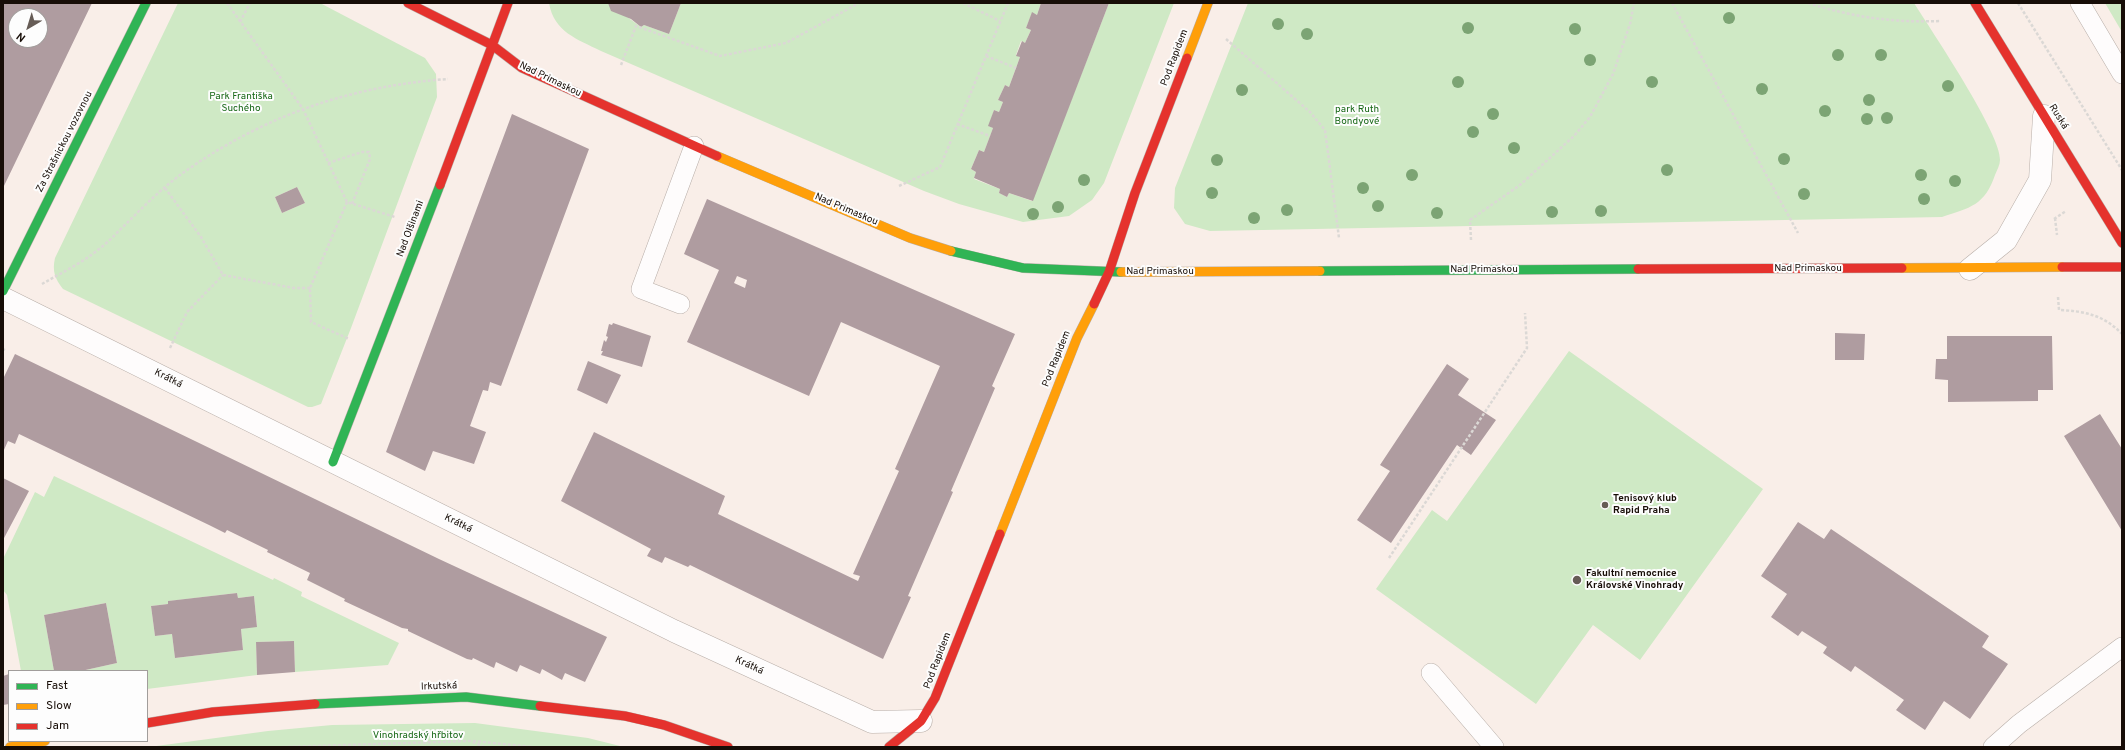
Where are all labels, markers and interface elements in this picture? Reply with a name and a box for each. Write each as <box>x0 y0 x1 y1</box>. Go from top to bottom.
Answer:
north arrow <box>8 8 48 48</box>
street label: Pod Rapidem <box>1159 28 1191 88</box>
text: N <box>14 29 29 45</box>
street label: Nad Primaskou <box>517 60 583 100</box>
street label: Za Strašnickou vozovnou <box>34 89 96 195</box>
park label: Park Františka Suchého <box>209 91 273 114</box>
street label: Ruská <box>2046 102 2070 132</box>
park label: park Ruth Bondyové <box>1335 104 1379 128</box>
street label: Nad Primaskou <box>813 191 879 229</box>
street label: Nad Olšinami <box>395 199 427 259</box>
street label: Nad Primaskou <box>1774 263 1842 275</box>
street label: Nad Primaskou <box>1450 264 1518 276</box>
street label: Nad Primaskou <box>1126 266 1194 278</box>
street label: Pod Rapidem <box>1040 329 1074 389</box>
street label: Krátká <box>152 367 184 391</box>
place label: Tenisový klub Rapid Praha <box>1613 493 1677 516</box>
marker: Tenisový klub Rapid Praha <box>1600 500 1610 510</box>
street label: Krátká <box>442 512 474 536</box>
place label: Fakultní nemocnice Královské Vinohrady <box>1586 568 1683 592</box>
marker: Fakultní nemocnice Královské Vinohrady <box>1571 574 1583 586</box>
street label: Pod Rapidem <box>922 631 954 691</box>
street label: Krátká <box>733 654 765 678</box>
legend <box>8 670 148 742</box>
text: Fast <box>46 678 68 694</box>
street label: Irkutská <box>421 680 457 694</box>
text: Slow <box>46 698 72 714</box>
text: Jam <box>46 718 69 734</box>
park label: Vinohradský hřbitov <box>373 730 463 742</box>

